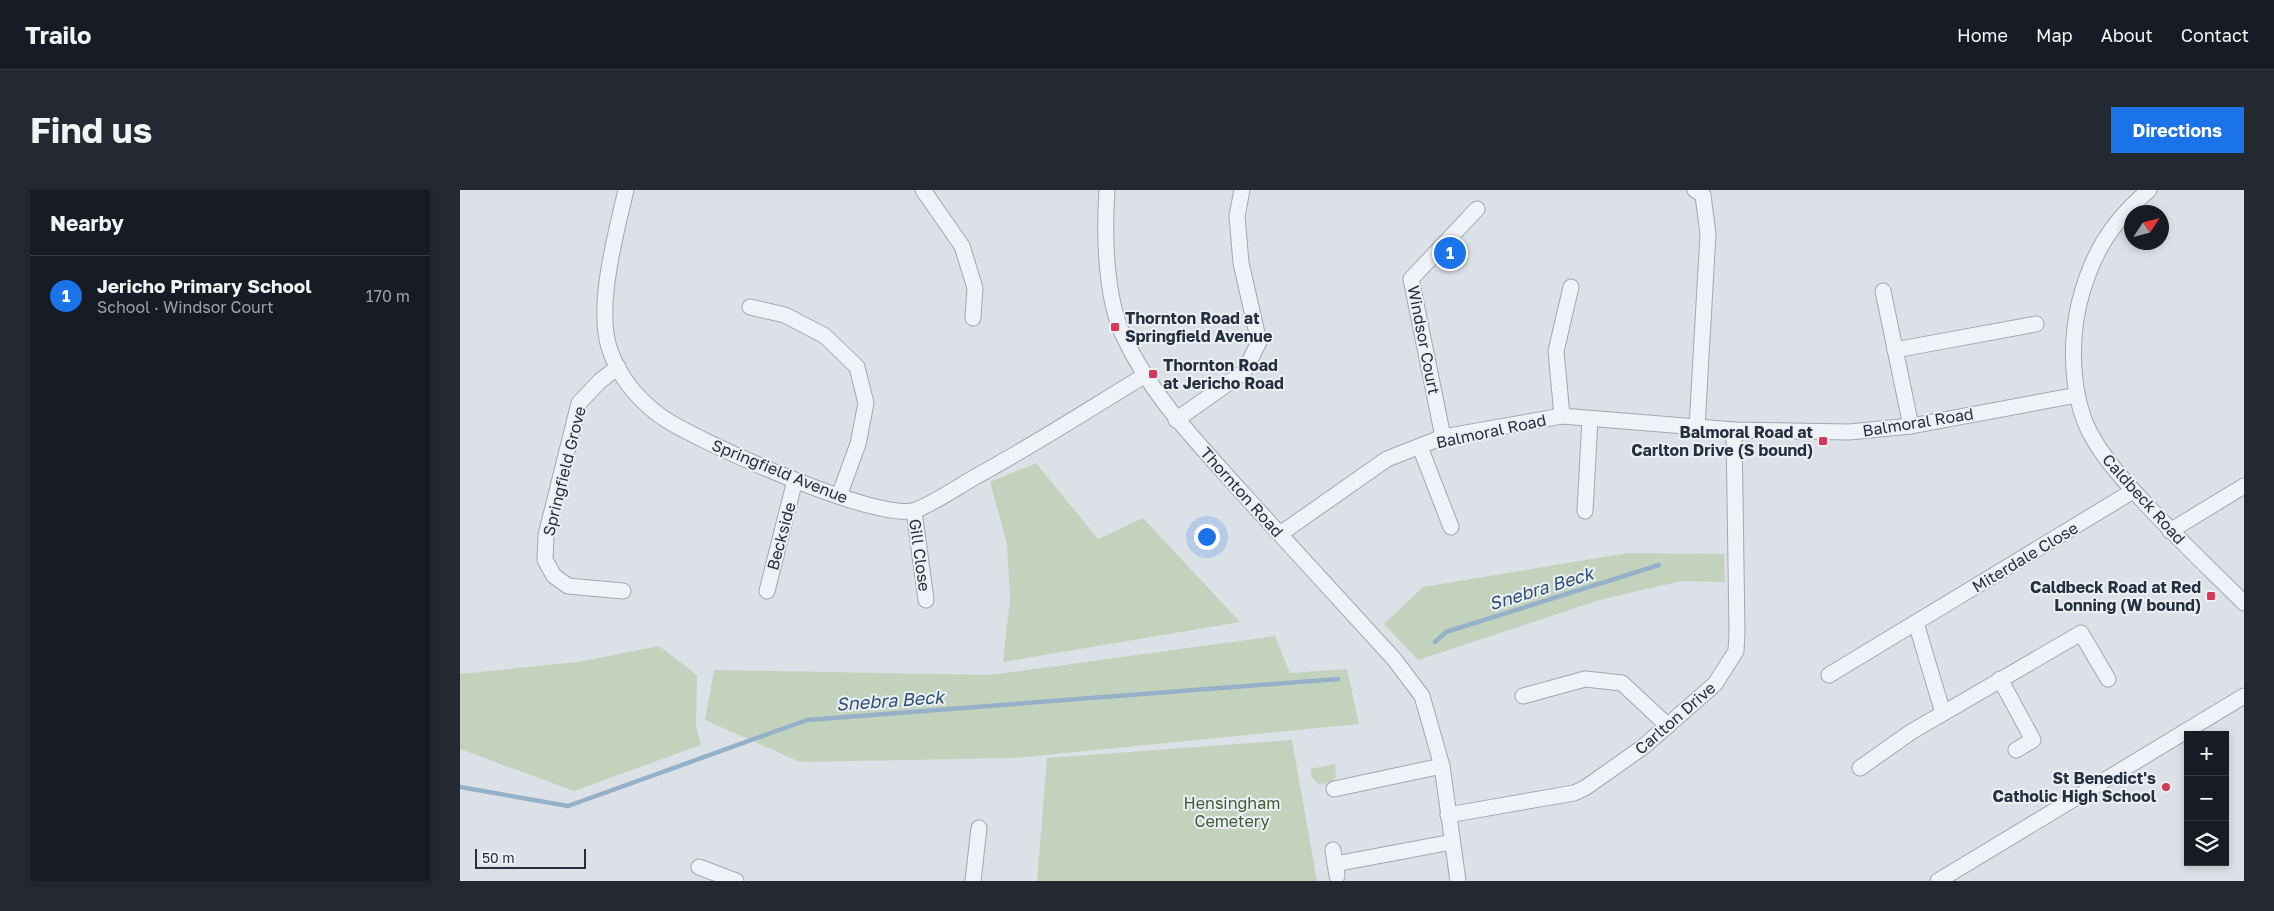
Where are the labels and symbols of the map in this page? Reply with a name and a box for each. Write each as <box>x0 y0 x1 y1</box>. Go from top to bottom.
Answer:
north arrow <box>2124 205 2169 250</box>
pin: 1 <box>1434 234 1466 272</box>
street label: Windsor Court <box>1404 284 1444 396</box>
place label: Thornton Road at Springfield Avenue <box>1125 308 1272 346</box>
marker: Thornton Road at Springfield Avenue <box>1109 321 1121 333</box>
place label: Thornton Road at Jericho Road <box>1163 355 1284 393</box>
marker: Thornton Road at Jericho Road <box>1147 368 1159 380</box>
street label: Balmoral Road <box>1861 403 1975 441</box>
street label: Springfield Grove <box>538 404 590 538</box>
street label: Balmoral Road <box>1434 410 1548 452</box>
place label: Balmoral Road at Carlton Drive (S bound) <box>1631 422 1813 460</box>
street label: Springfield Avenue <box>709 435 851 507</box>
marker: Balmoral Road at Carlton Drive (S bound) <box>1817 435 1829 447</box>
street label: Thornton Road <box>1196 443 1288 541</box>
street label: Caldbeck Road <box>2098 450 2190 548</box>
street label: Beckside <box>762 500 800 572</box>
street label: Gill Close <box>905 517 935 593</box>
street label: Miterdale Close <box>1968 517 2082 597</box>
your location <box>1194 524 1220 550</box>
water label: Snebra Beck <box>1486 561 1598 614</box>
place label: Caldbeck Road at Red Lonning (W bound) <box>2030 577 2201 615</box>
marker: Caldbeck Road at Red Lonning (W bound) <box>2205 590 2217 602</box>
street label: Carlton Drive <box>1631 678 1719 758</box>
water label: Snebra Beck <box>835 685 947 715</box>
place label: St Benedict's Catholic High School <box>1993 768 2157 806</box>
marker: St Benedict's Catholic High School <box>2160 781 2172 793</box>
park label: Hensingham Cemetery <box>1184 793 1280 831</box>
scale bar <box>475 846 586 869</box>

